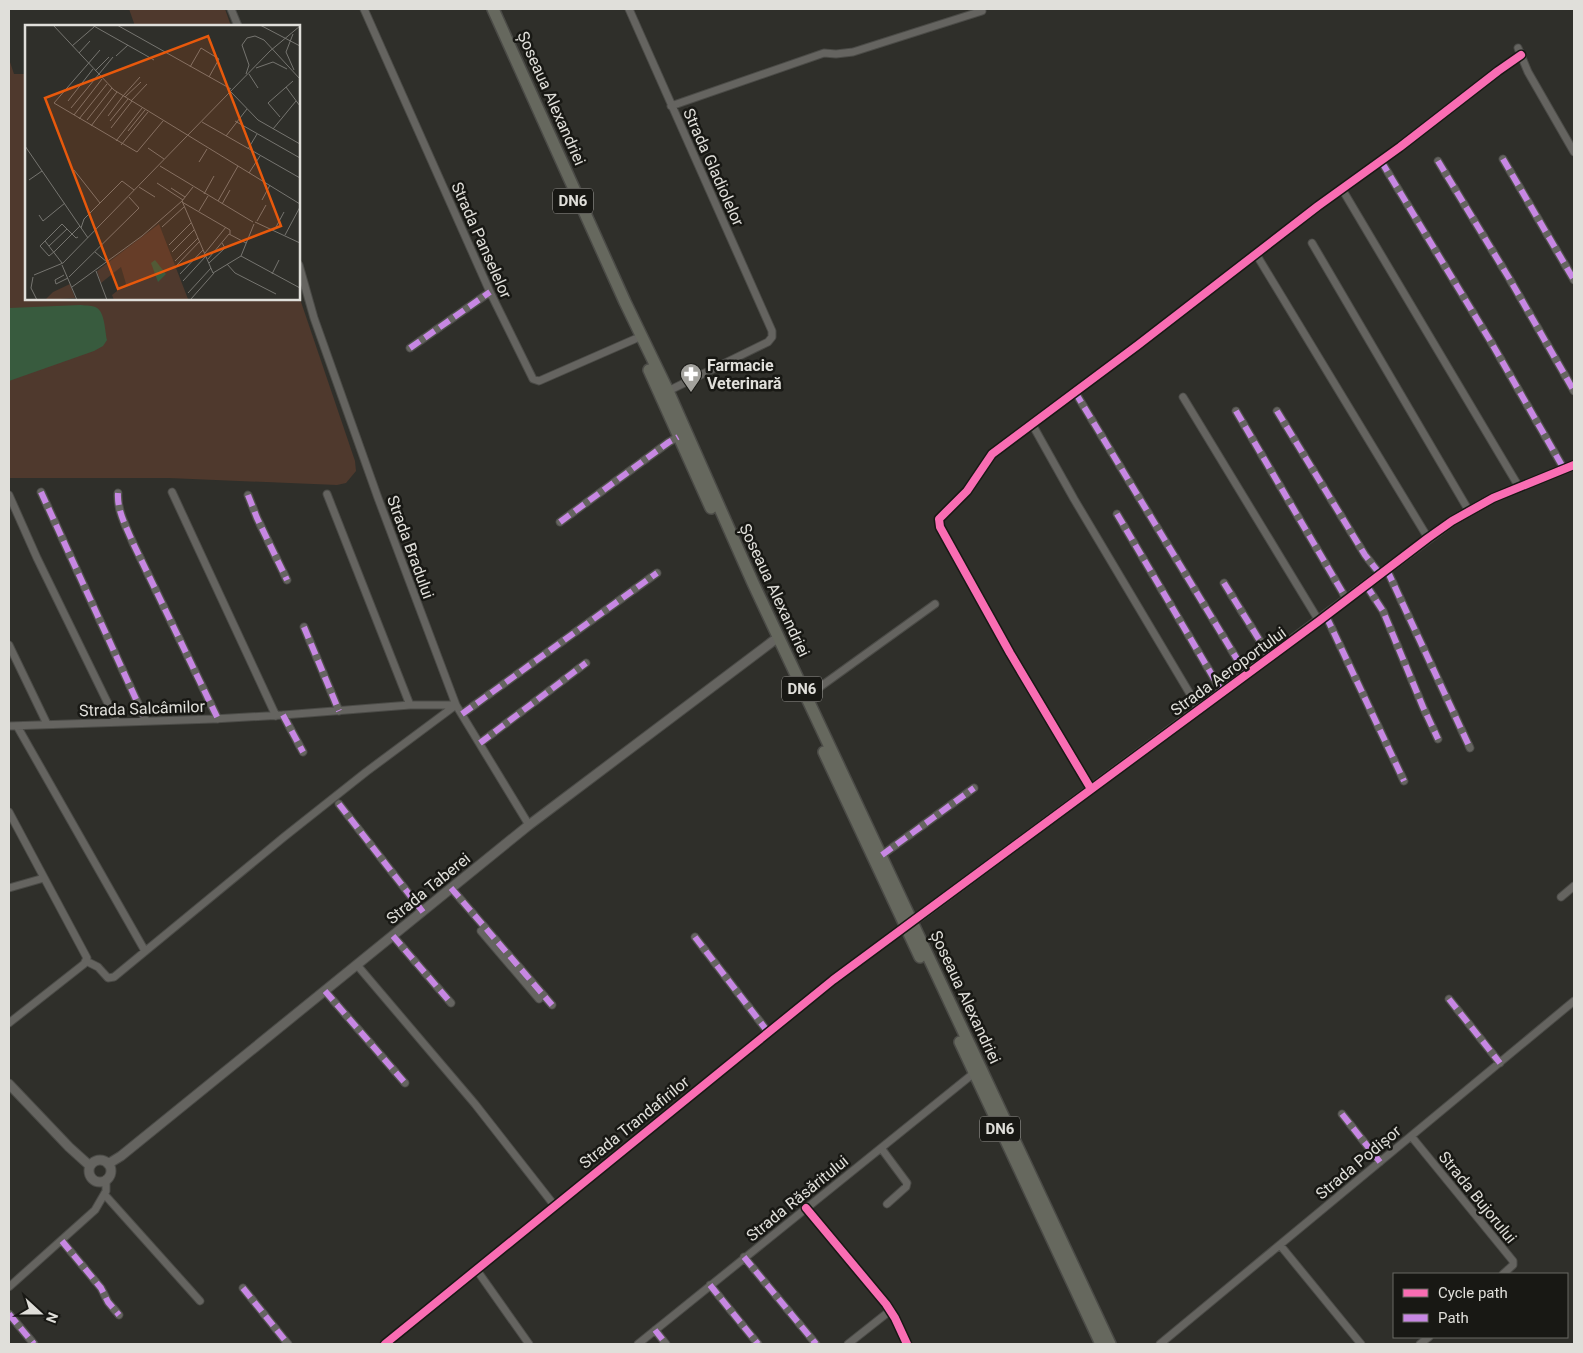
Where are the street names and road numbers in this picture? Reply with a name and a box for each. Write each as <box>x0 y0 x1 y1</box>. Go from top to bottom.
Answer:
street label: Șoseaua Alexandriei <box>513 28 590 169</box>
street label: Strada Gladiolelor <box>679 106 748 229</box>
street label: Strada Panselelor <box>447 179 516 302</box>
road number: DN6 <box>553 188 593 214</box>
street label: Strada Bradului <box>383 493 438 601</box>
street label: Șoseaua Alexandriei <box>734 521 814 660</box>
street label: Strada Aeroportului <box>1167 623 1290 720</box>
road number: DN6 <box>782 676 822 702</box>
street label: Strada Salcâmilor <box>79 697 206 720</box>
street label: Strada Taberei <box>383 849 474 928</box>
street label: Șoseaua Alexandriei <box>925 928 1005 1067</box>
street label: Strada Trandafirilor <box>576 1072 694 1173</box>
road number: DN6 <box>980 1116 1020 1142</box>
street label: Strada Podișor <box>1312 1121 1406 1204</box>
street label: Strada Bujorului <box>1435 1147 1520 1247</box>
street label: Strada Răsăritului <box>742 1151 852 1245</box>

